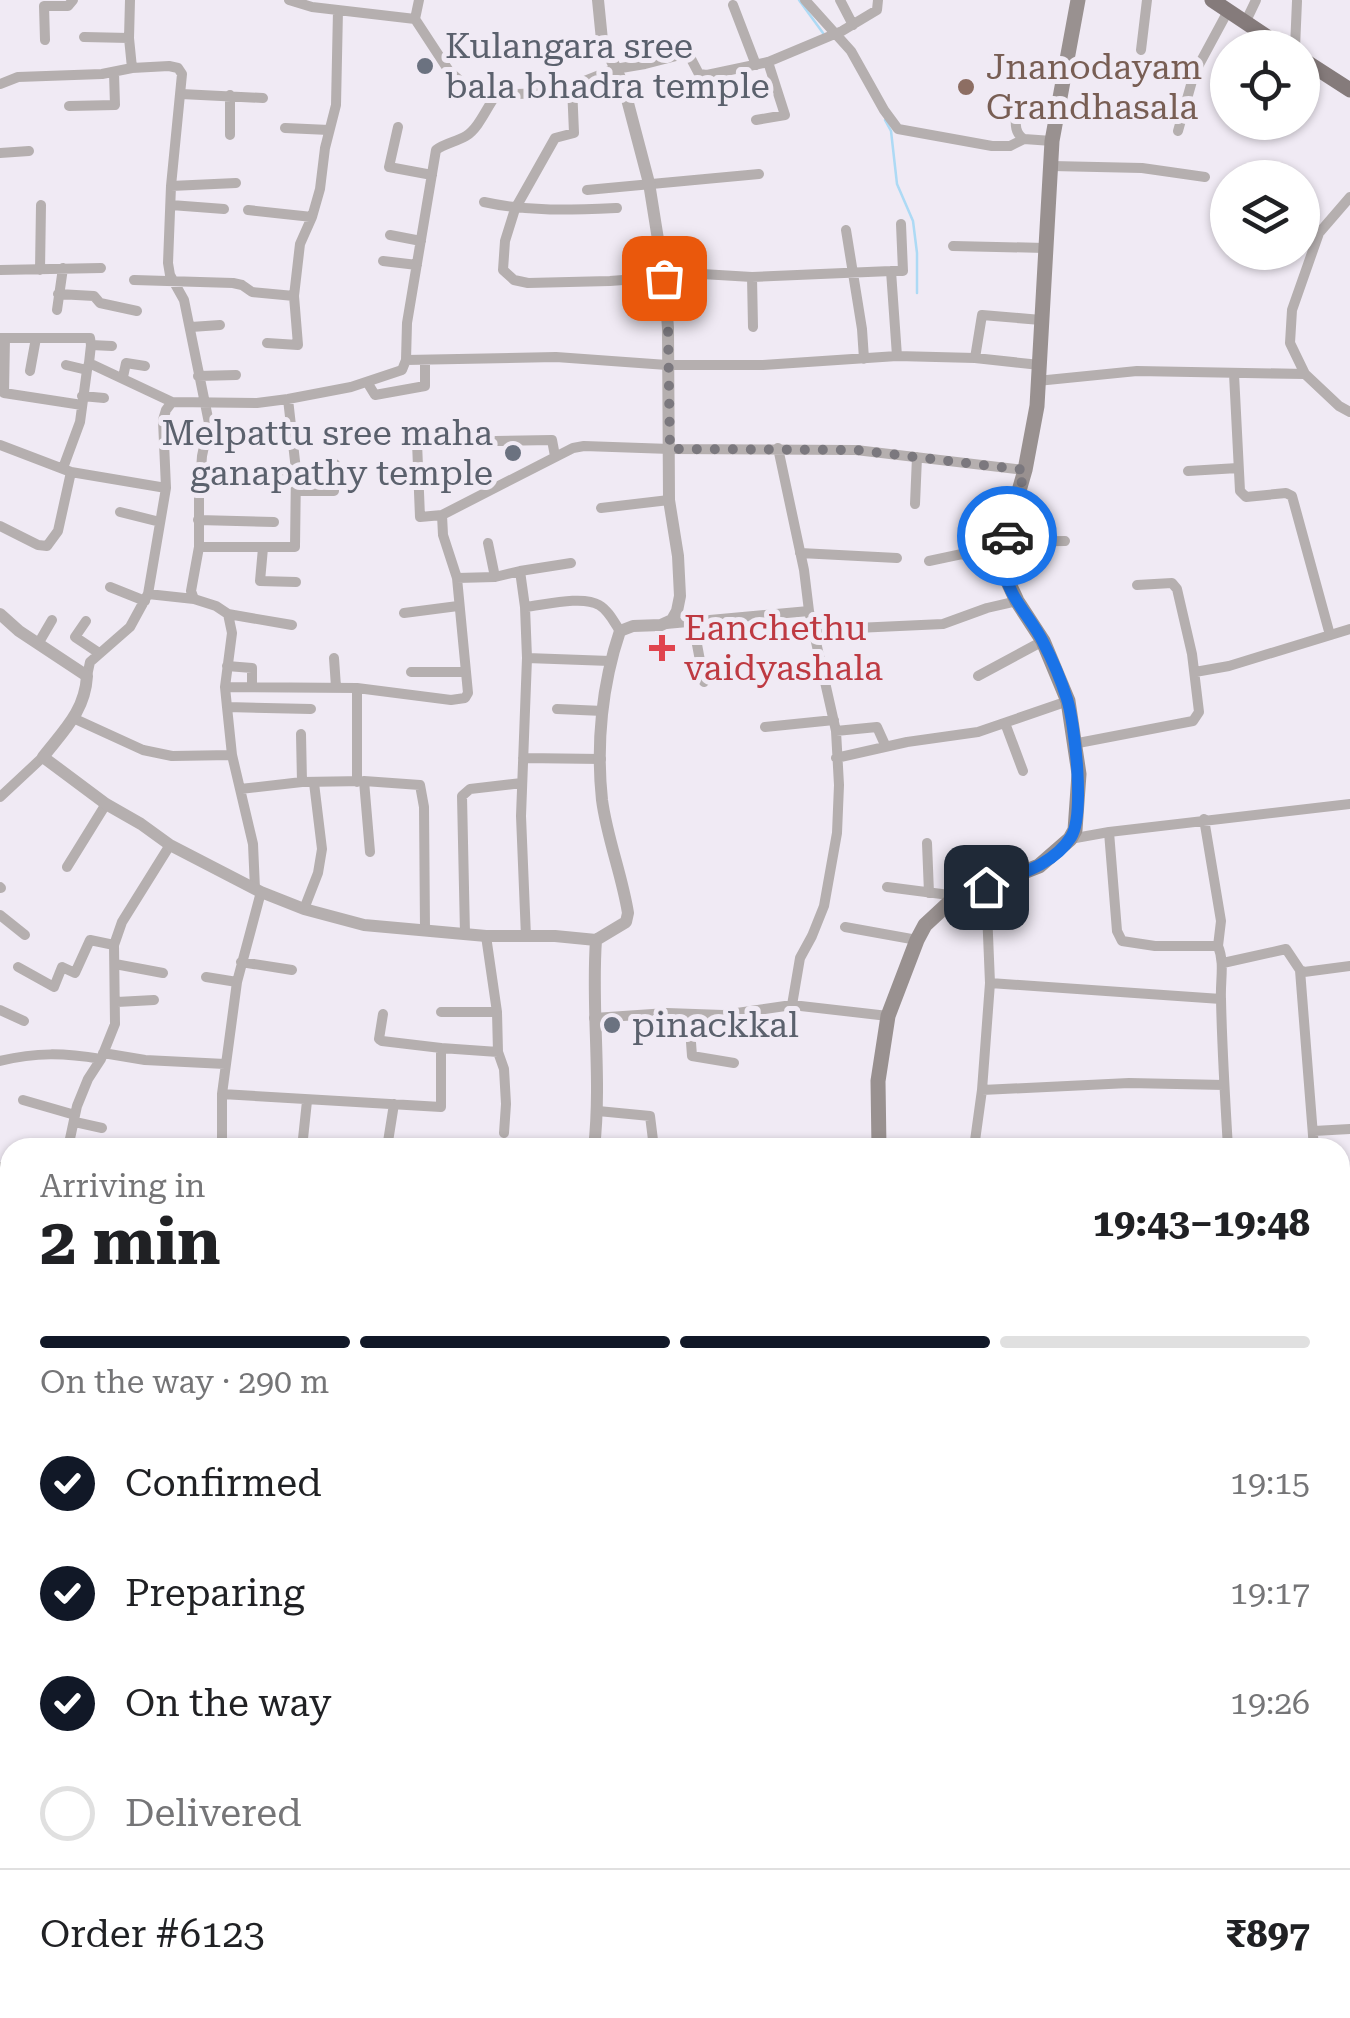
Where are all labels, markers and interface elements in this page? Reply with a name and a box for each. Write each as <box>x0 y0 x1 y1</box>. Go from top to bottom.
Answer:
place label: Kulangara sree bala bhadra temple <box>445 26 770 107</box>
map controls <box>1210 30 1320 270</box>
button: locate <box>1210 30 1320 140</box>
place label: Jnanodayam Grandhasala <box>986 47 1202 128</box>
marker: Kulangara sree bala bhadra temple <box>414 55 436 77</box>
marker: Jnanodayam Grandhasala <box>955 76 977 98</box>
button: layers <box>1210 160 1320 270</box>
pin <box>622 236 707 321</box>
icon: bag <box>637 251 692 306</box>
place label: Melpattu sree maha ganapathy temple <box>161 413 493 494</box>
marker: Melpattu sree maha ganapathy temple <box>502 442 524 464</box>
courier <box>957 486 1057 586</box>
icon: car <box>980 509 1035 564</box>
place label: Eanchethu vaidyashala <box>684 608 883 689</box>
marker: Eanchethu vaidyashala <box>649 635 675 661</box>
pin <box>944 845 1029 930</box>
icon: home <box>959 860 1014 915</box>
place label: pinackkal <box>632 1005 799 1046</box>
marker: pinackkal <box>601 1014 623 1036</box>
text: Arriving in <box>40 1167 205 1205</box>
text: 19:43–19:48 <box>1093 1201 1310 1245</box>
text: 2 min <box>40 1204 221 1280</box>
text: On the way · 290 m <box>40 1363 329 1401</box>
icon: check <box>40 1456 95 1511</box>
text: Confirmed <box>125 1461 322 1505</box>
text: 19:15 <box>1230 1464 1310 1502</box>
icon: check <box>40 1566 95 1621</box>
text: Preparing <box>125 1571 305 1615</box>
text: 19:17 <box>1230 1574 1310 1612</box>
icon: check <box>40 1676 95 1731</box>
text: On the way <box>125 1681 331 1725</box>
text: 19:26 <box>1230 1684 1310 1722</box>
text: Delivered <box>125 1791 302 1835</box>
text: Order #6123 <box>40 1912 265 1956</box>
text: ₹897 <box>1225 1912 1310 1956</box>

